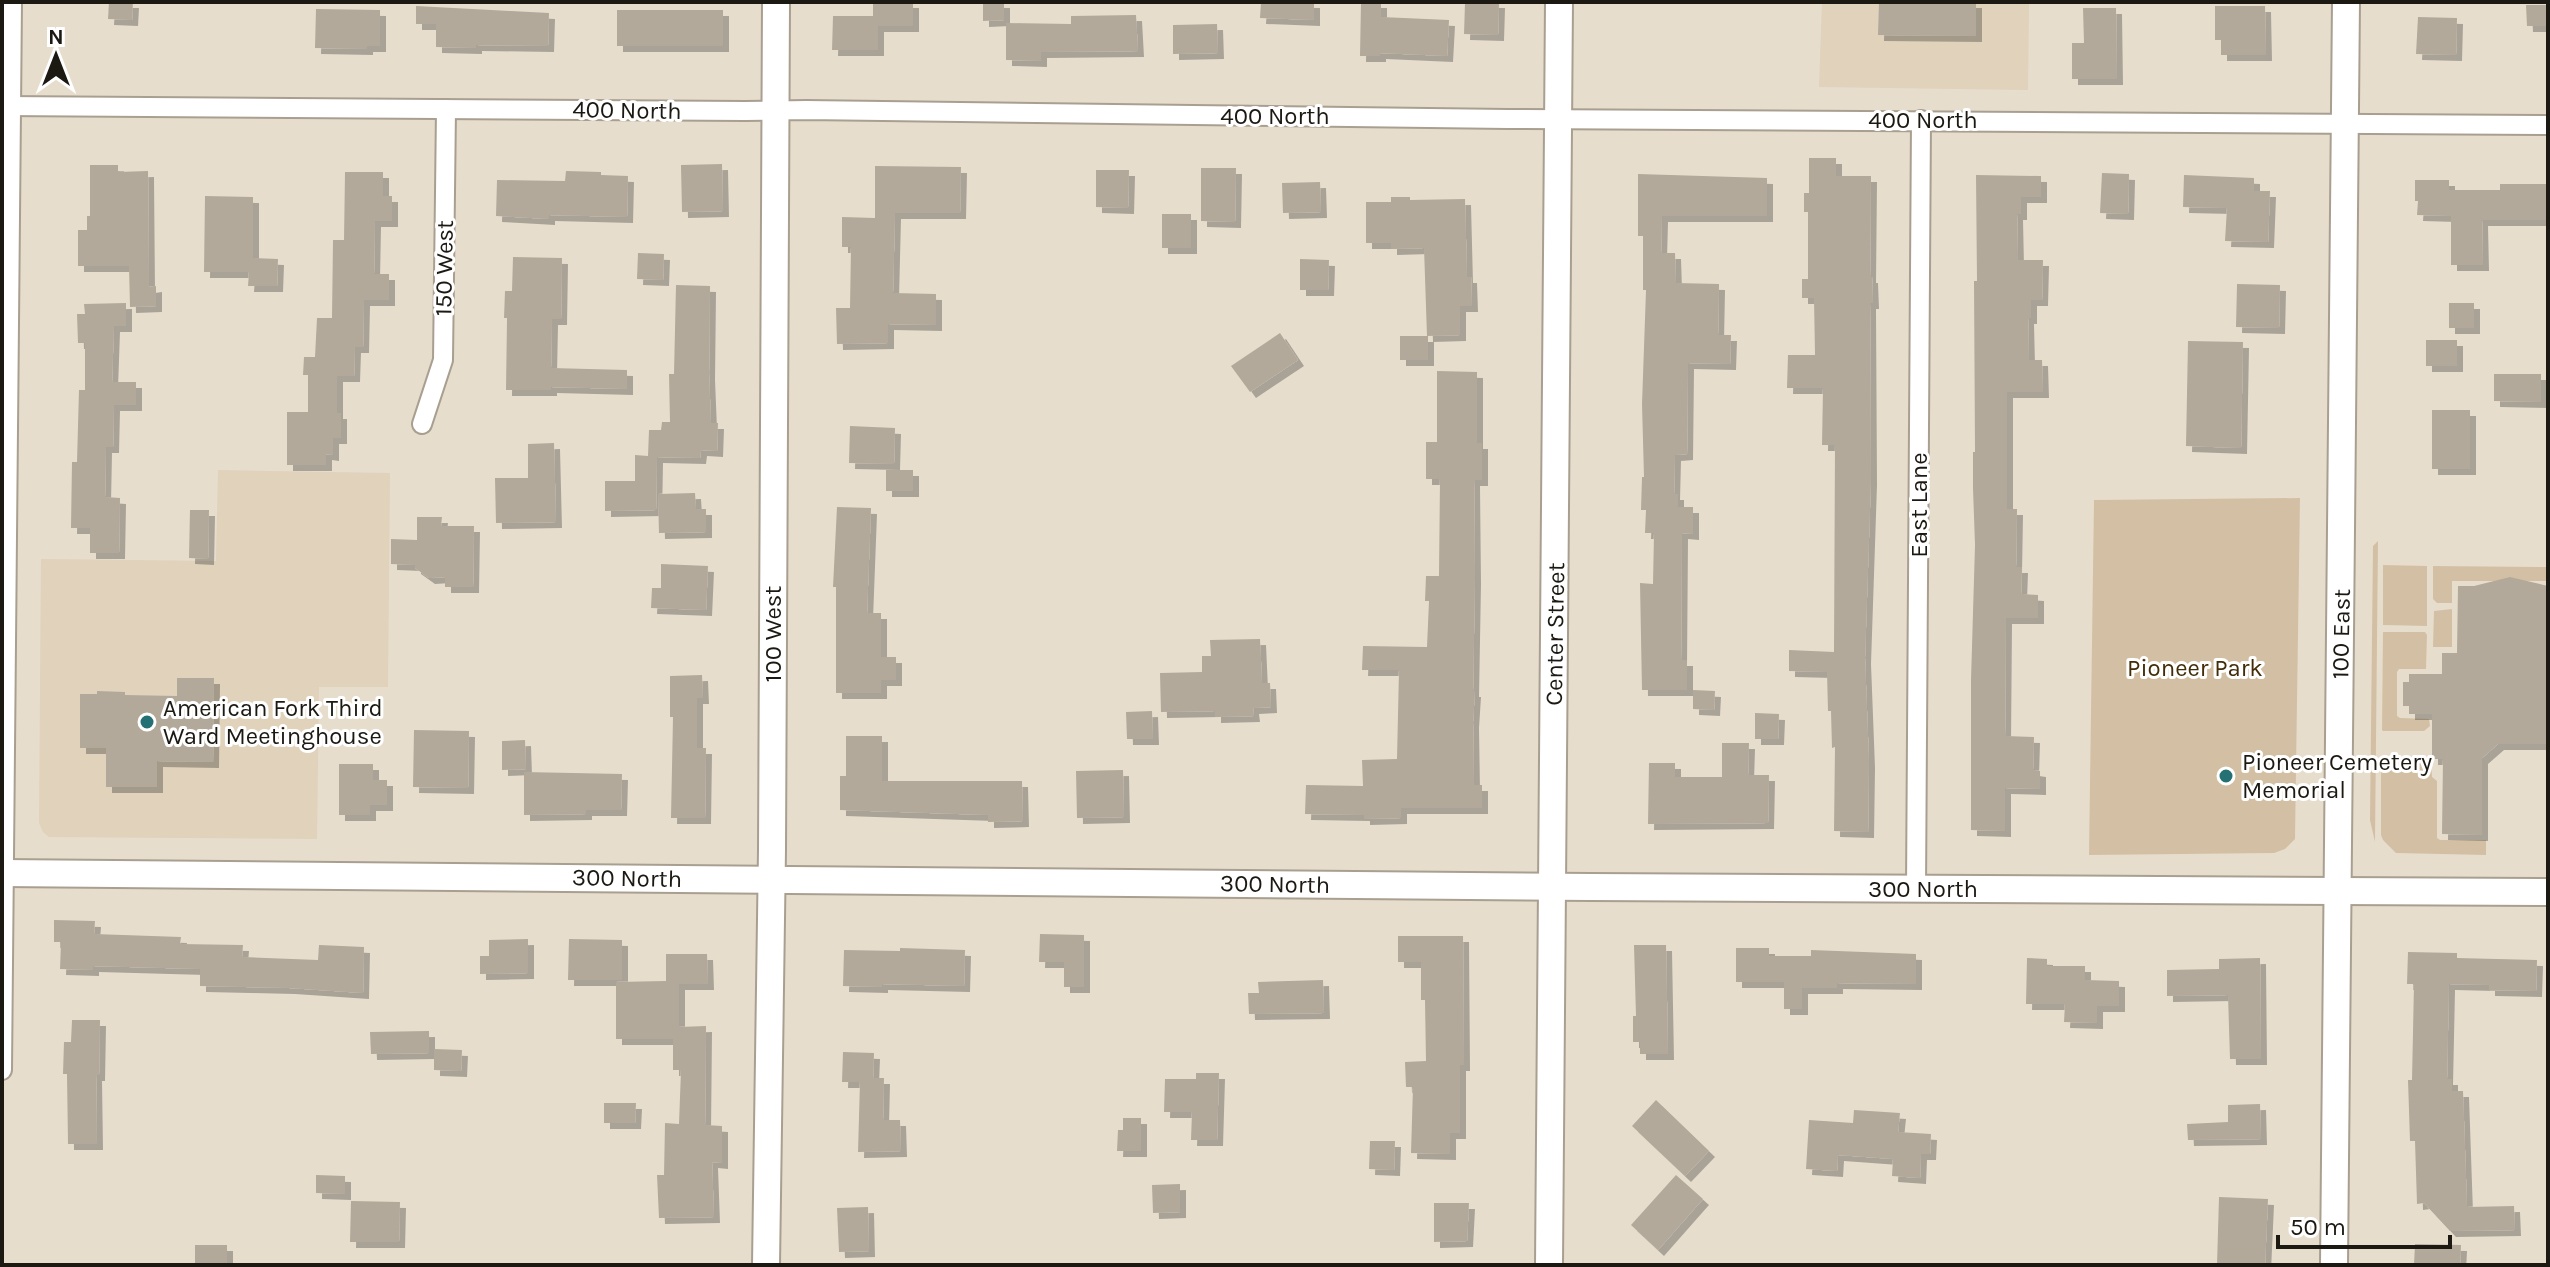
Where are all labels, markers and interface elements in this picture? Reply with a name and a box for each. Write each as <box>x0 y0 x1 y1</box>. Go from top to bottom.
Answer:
north arrow <box>16 16 96 96</box>
text: N <box>48 24 64 50</box>
street label: 400 North <box>572 95 682 125</box>
street label: 400 North <box>1220 102 1330 130</box>
street label: 400 North <box>1868 106 1978 134</box>
street label: 150 West <box>429 220 459 316</box>
street label: East Lane <box>1905 452 1933 558</box>
street label: Center Street <box>1540 562 1570 706</box>
street label: 100 West <box>759 586 787 682</box>
street label: 100 East <box>2326 589 2356 679</box>
park label: Pioneer Park <box>2127 654 2263 682</box>
place label: American Fork Third Ward Meetinghouse <box>163 694 383 750</box>
marker: American Fork Third Ward Meetinghouse <box>138 713 156 731</box>
place label: Pioneer Cemetery Memorial <box>2242 748 2432 804</box>
marker: Pioneer Cemetery Memorial <box>2217 767 2235 785</box>
street label: 300 North <box>572 863 682 893</box>
street label: 300 North <box>1220 869 1330 899</box>
street label: 300 North <box>1868 875 1978 903</box>
scale bar <box>2278 1199 2450 1249</box>
text: 50 m <box>2290 1213 2346 1241</box>

